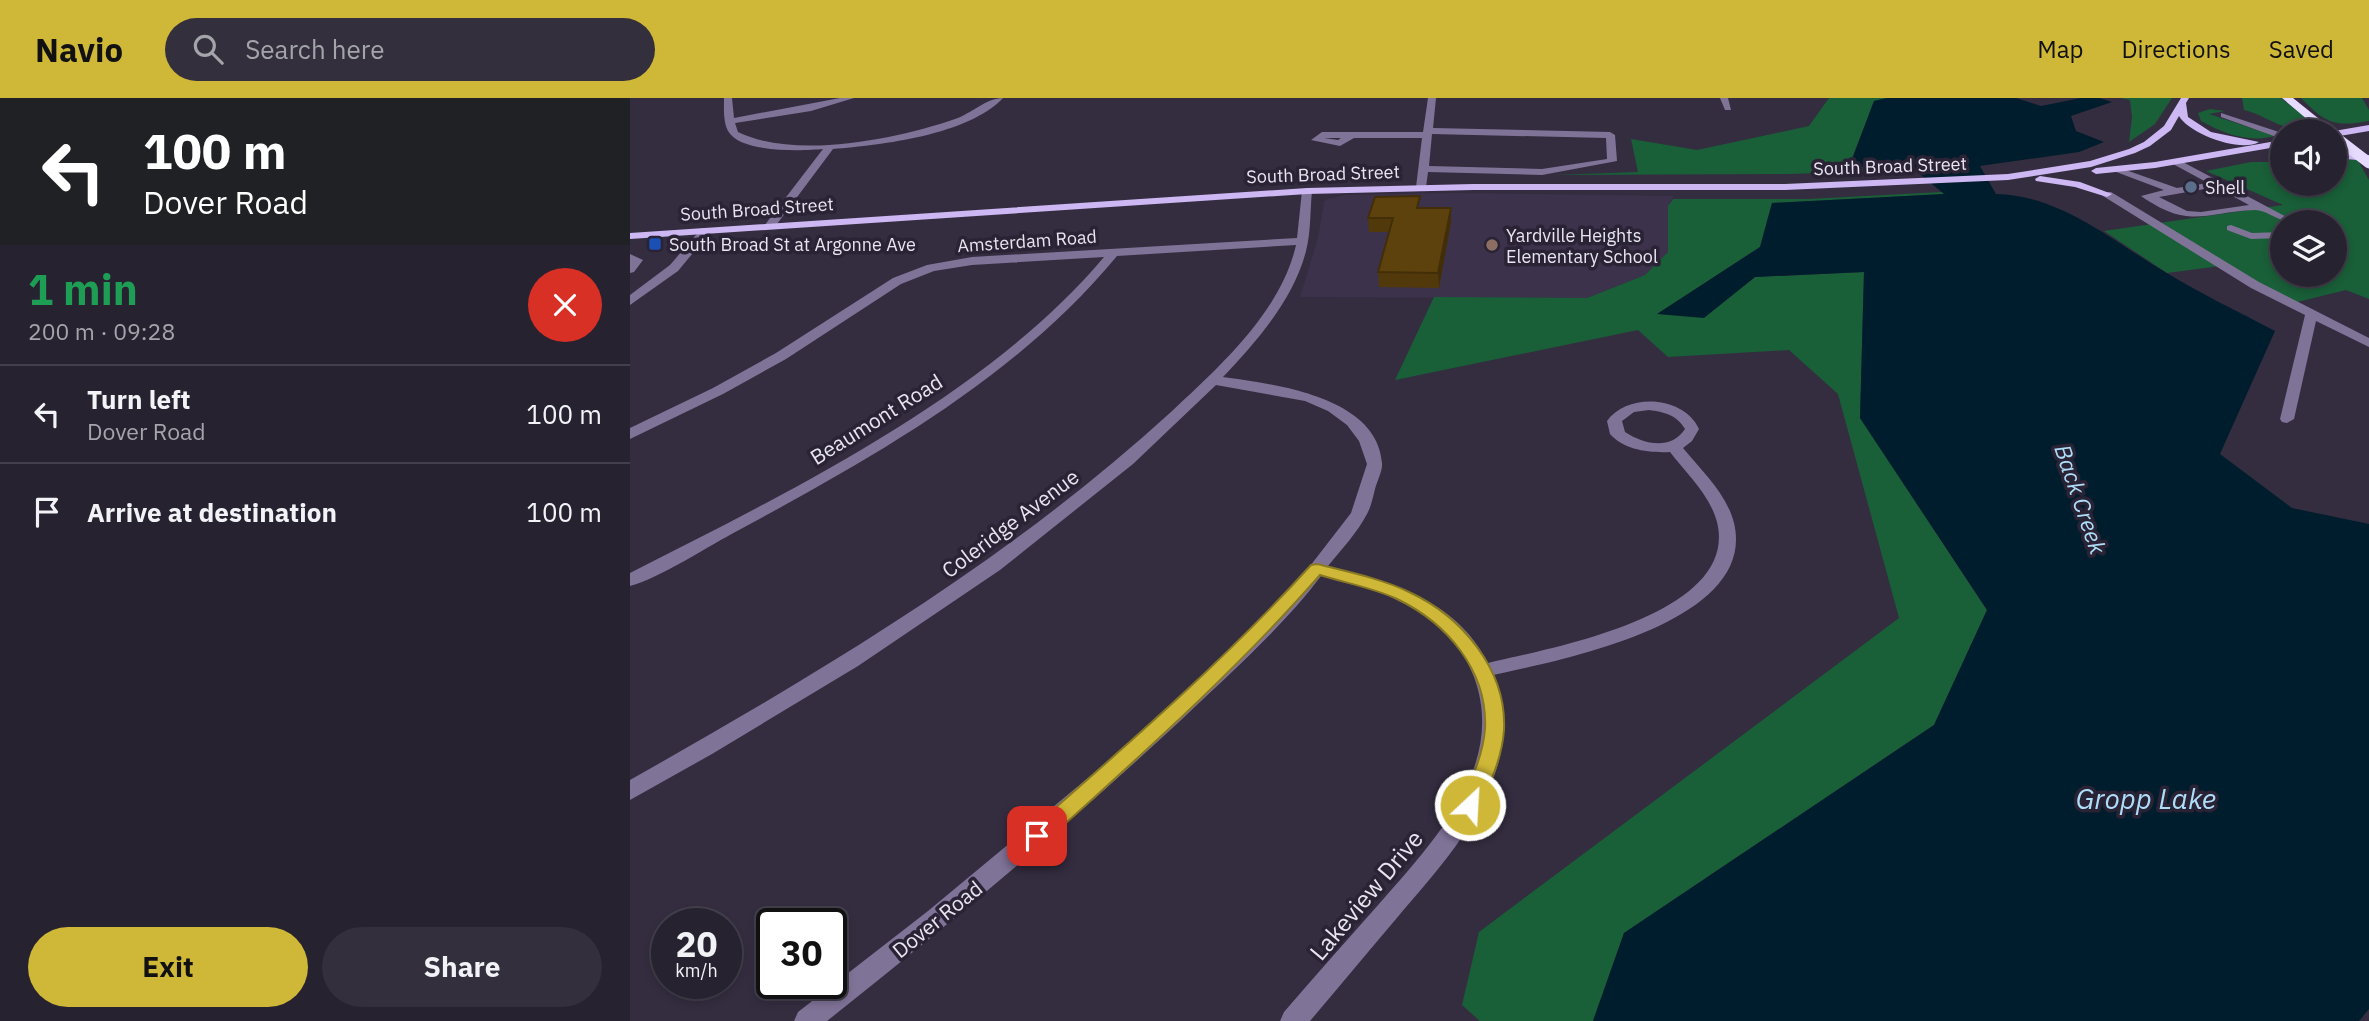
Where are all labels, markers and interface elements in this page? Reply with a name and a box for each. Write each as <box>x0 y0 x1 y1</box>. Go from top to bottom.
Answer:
search box <box>165 18 655 81</box>
text: Navio <box>35 28 123 71</box>
icon: search <box>189 30 227 68</box>
text: Search here <box>245 32 385 66</box>
text: Map <box>2037 33 2083 65</box>
text: Directions <box>2121 33 2231 65</box>
text: Saved <box>2269 33 2334 65</box>
text: 100 m <box>143 119 287 182</box>
map controls <box>2270 119 2347 287</box>
button: sound <box>2270 119 2347 196</box>
icon: left <box>28 126 119 217</box>
street label: South Broad Street <box>1813 152 1967 180</box>
street label: South Broad Street <box>1246 160 1400 188</box>
place label: Shell <box>2205 176 2245 199</box>
marker: Shell <box>2183 179 2199 195</box>
text: Dover Road <box>143 181 308 223</box>
street label: South Broad Street <box>680 192 834 226</box>
button: layers <box>2270 210 2347 287</box>
place label: Yardville Heights Elementary School <box>1506 224 1658 268</box>
street label: Amsterdam Road <box>956 225 1098 257</box>
place label: South Broad St at Argonne Ave <box>669 233 916 256</box>
marker: South Broad St at Argonne Ave <box>647 236 663 252</box>
marker: Yardville Heights Elementary School <box>1484 237 1500 253</box>
text: 1 min <box>28 262 138 317</box>
button: close <box>528 268 602 342</box>
text: 200 m · 09:28 <box>28 316 175 346</box>
street label: Beaumont Road <box>805 367 947 471</box>
text: Turn left <box>87 382 190 416</box>
icon: left <box>28 395 66 433</box>
text: 100 m <box>526 397 602 431</box>
text: Dover Road <box>87 416 206 446</box>
water label: Back Creek <box>2048 440 2114 559</box>
street label: Coleridge Avenue <box>936 462 1084 584</box>
icon: arrive <box>28 493 66 531</box>
text: Arrive at destination <box>87 495 337 529</box>
text: 100 m <box>526 495 602 529</box>
position arrow <box>1433 768 1507 842</box>
water label: Gropp Lake <box>2076 780 2216 817</box>
pin <box>1007 806 1067 866</box>
icon: arrive <box>1018 817 1056 855</box>
street label: Lakeview Drive <box>1302 823 1430 967</box>
street label: Dover Road <box>886 874 988 964</box>
speed limit sign: 30 <box>756 908 847 999</box>
text: 20 <box>675 921 718 967</box>
button: Exit <box>28 927 308 1007</box>
button: Share <box>322 927 602 1007</box>
text: km/h <box>675 959 718 982</box>

